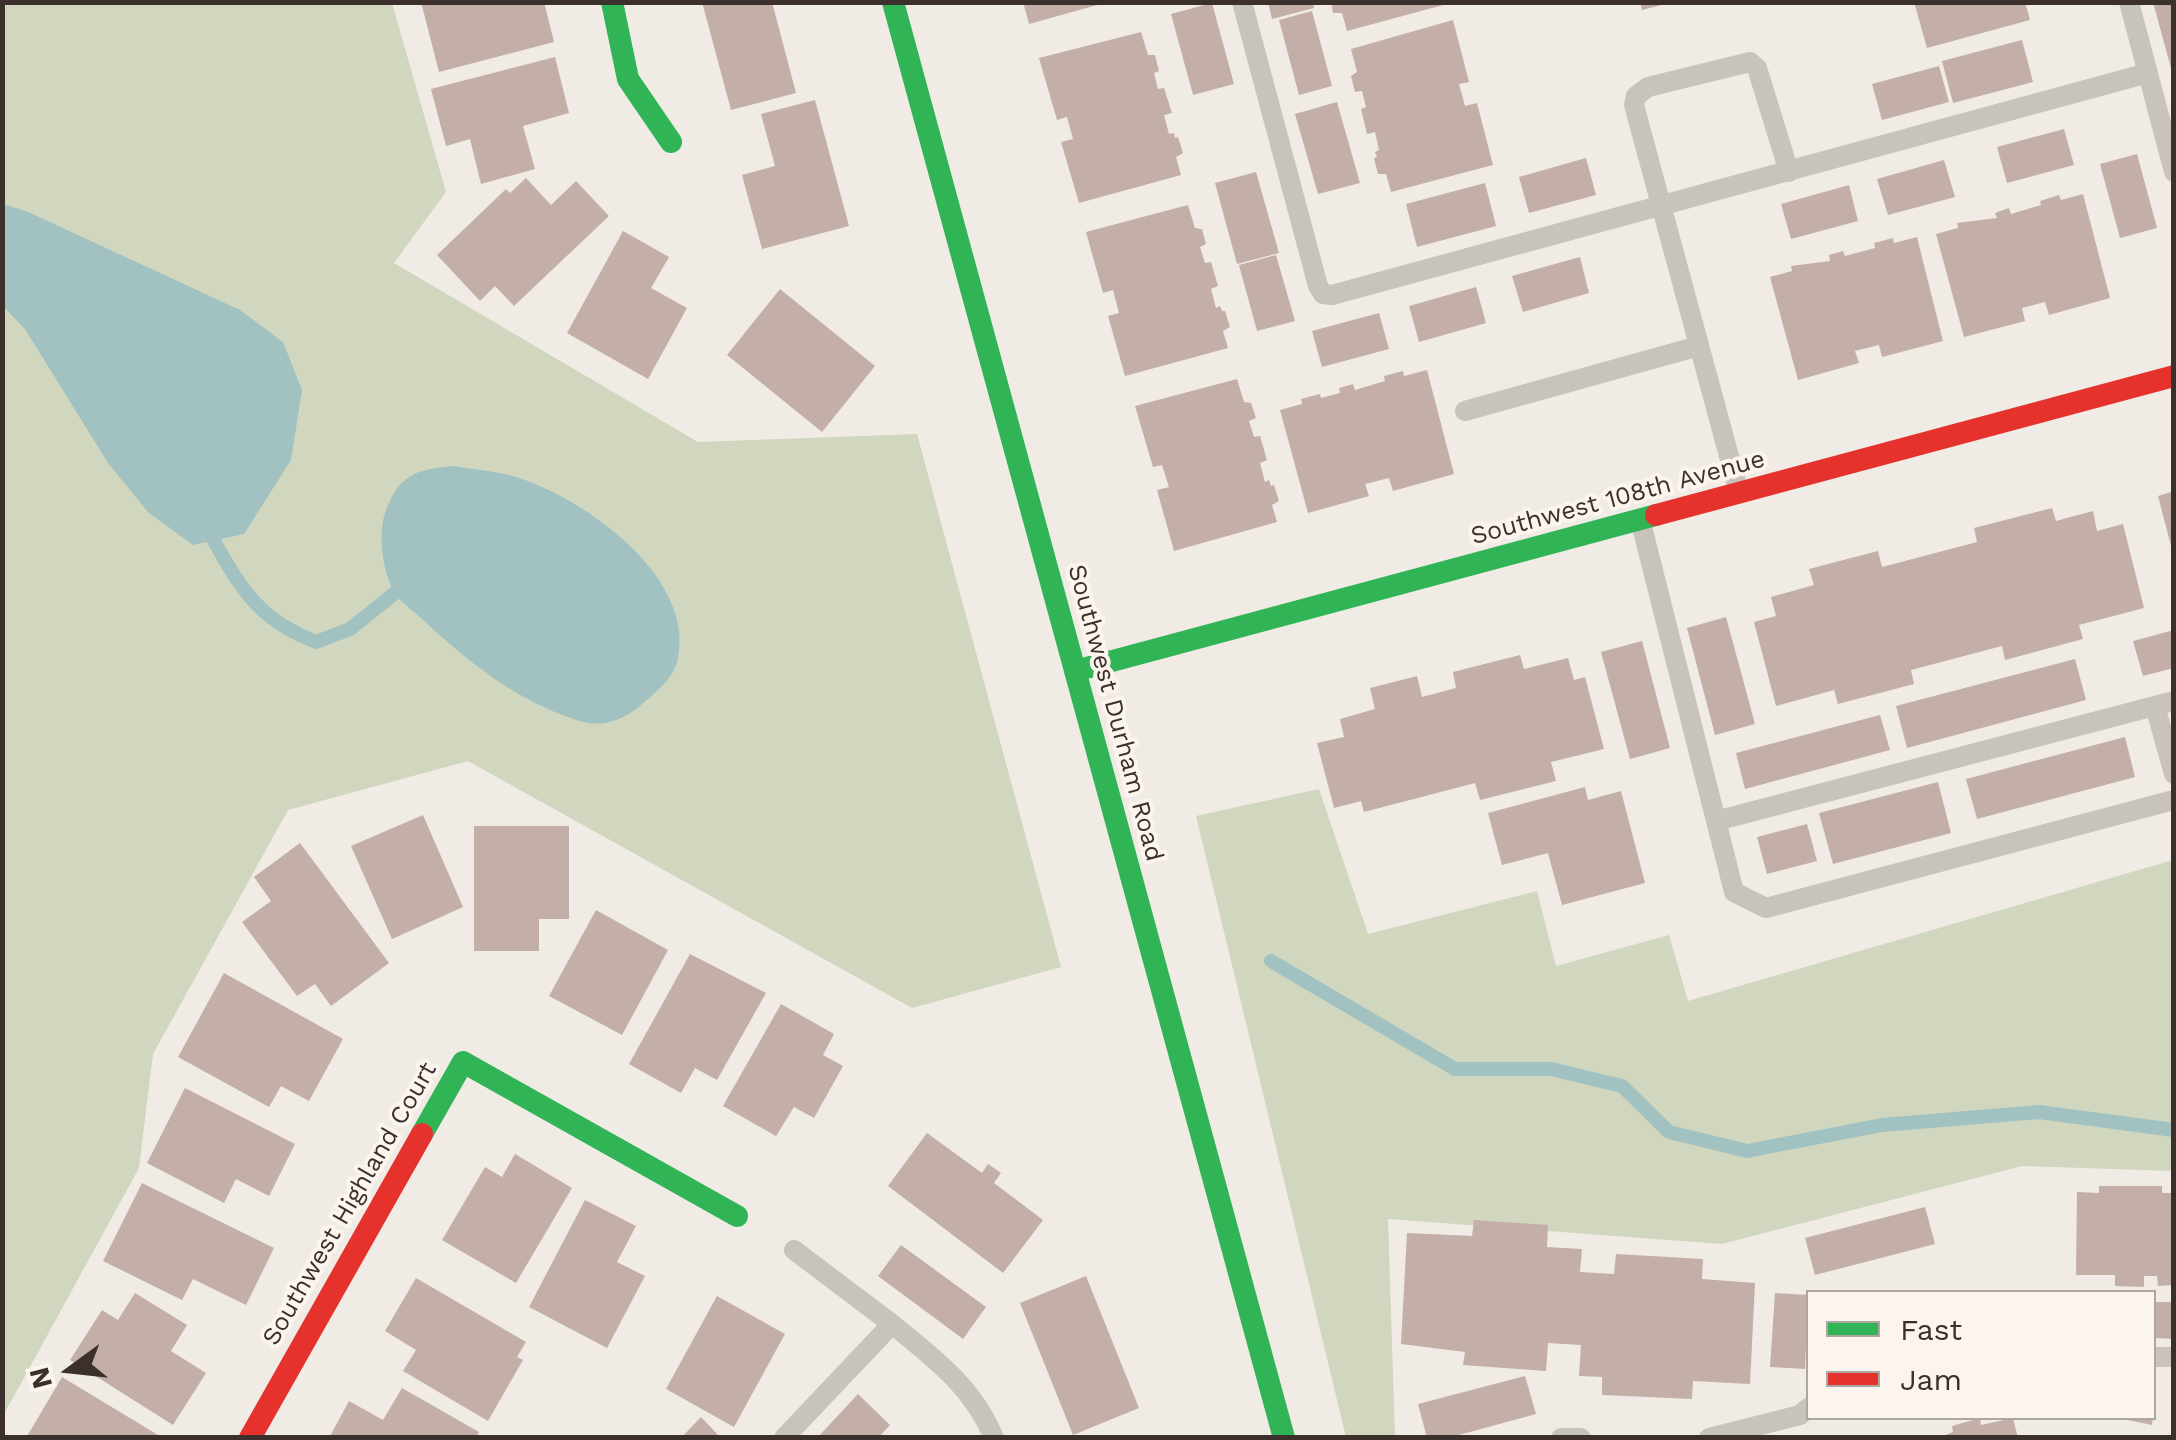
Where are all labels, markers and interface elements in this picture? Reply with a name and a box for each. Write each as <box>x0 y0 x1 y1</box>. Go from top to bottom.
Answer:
street label: Southwest 108th Avenue <box>1468 444 1768 552</box>
street label: Southwest Durham Road <box>1061 561 1169 865</box>
street label: Southwest Highland Court <box>256 1057 444 1351</box>
legend <box>1806 1290 2156 1420</box>
text: Fast <box>1900 1312 1962 1347</box>
north arrow <box>20 1320 120 1420</box>
text: Jam <box>1900 1362 1962 1397</box>
text: N <box>22 1364 59 1392</box>

